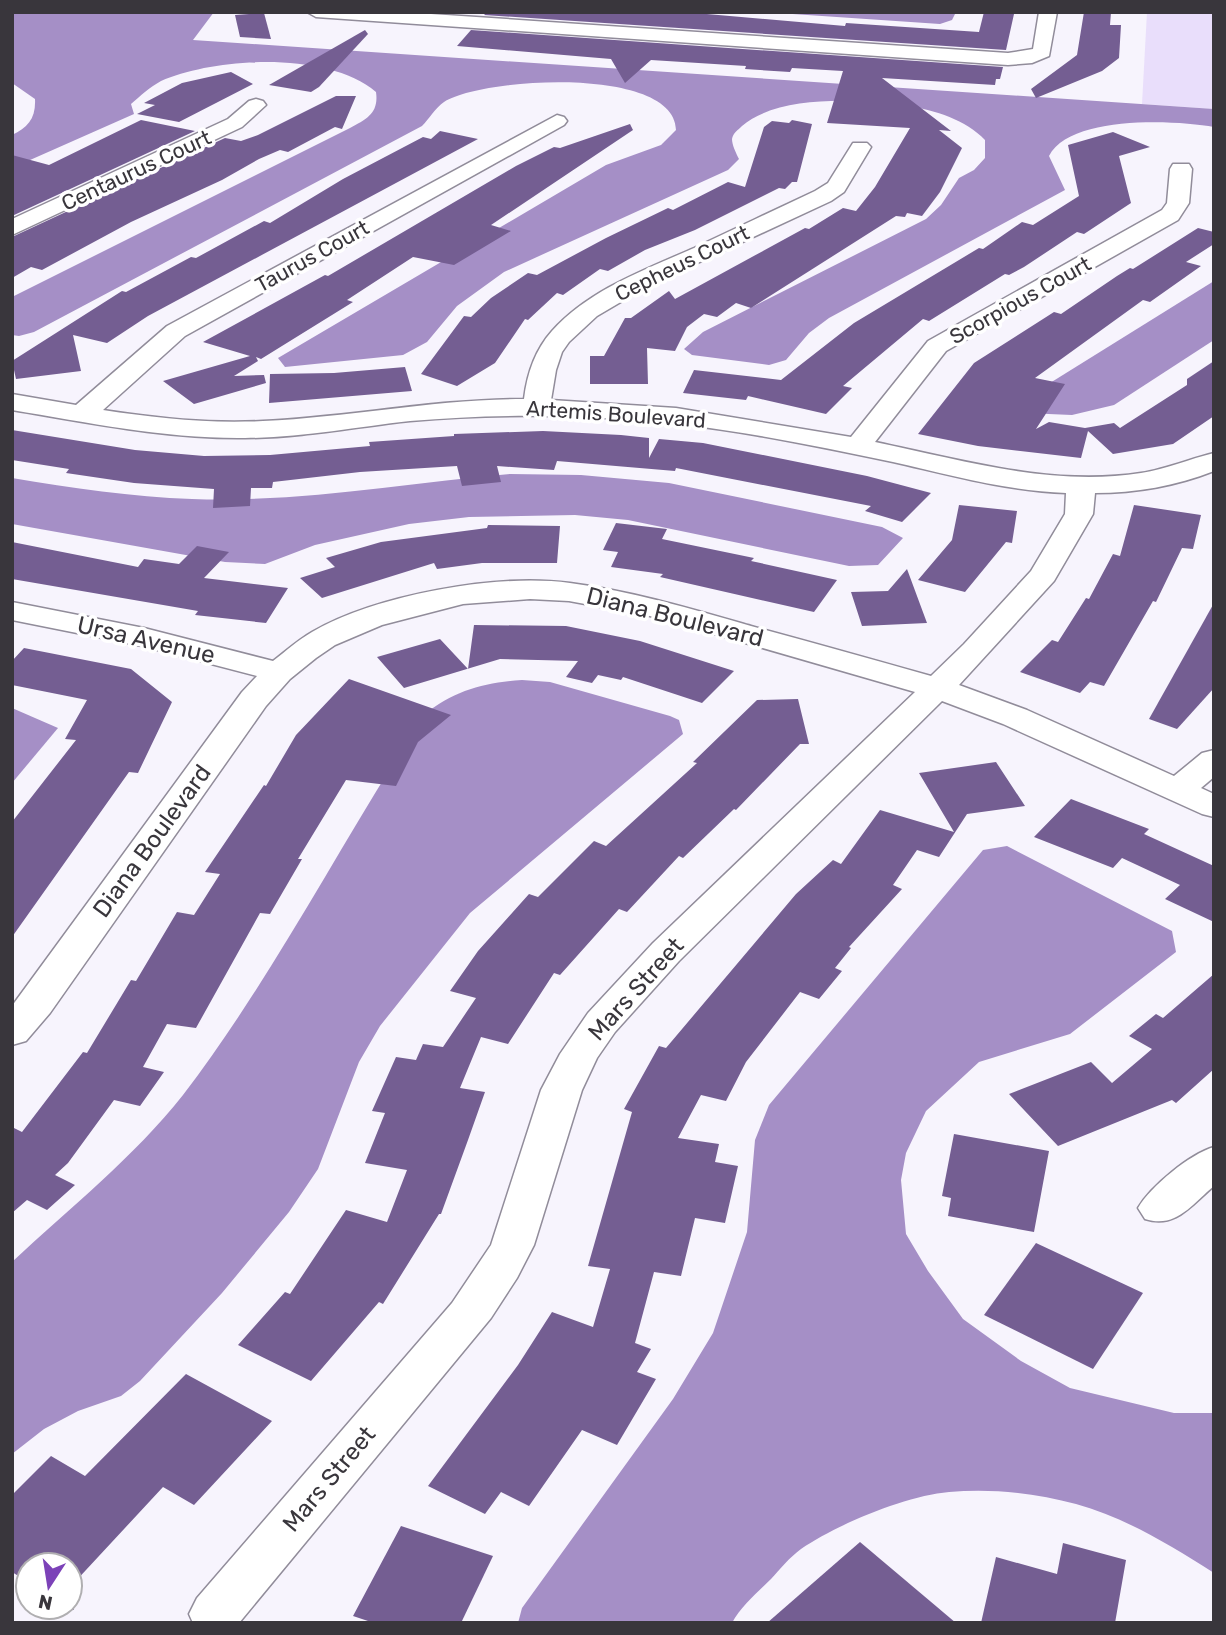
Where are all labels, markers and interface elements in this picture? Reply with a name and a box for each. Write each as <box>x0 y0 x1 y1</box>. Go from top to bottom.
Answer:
street label: Centaurus Court <box>57 124 215 216</box>
street label: Taurus Court <box>251 215 373 297</box>
street label: Cepheus Court <box>611 220 753 306</box>
street label: Scorpious Court <box>945 251 1095 349</box>
street label: Artemis Boulevard <box>525 395 707 433</box>
street label: Diana Boulevard <box>584 581 766 653</box>
street label: Ursa Avenue <box>74 611 218 669</box>
street label: Diana Boulevard <box>87 759 217 923</box>
street label: Mars Street <box>582 932 690 1046</box>
street label: Mars Street <box>277 1421 381 1537</box>
north arrow <box>14 1551 84 1621</box>
text: N <box>36 1589 55 1615</box>

